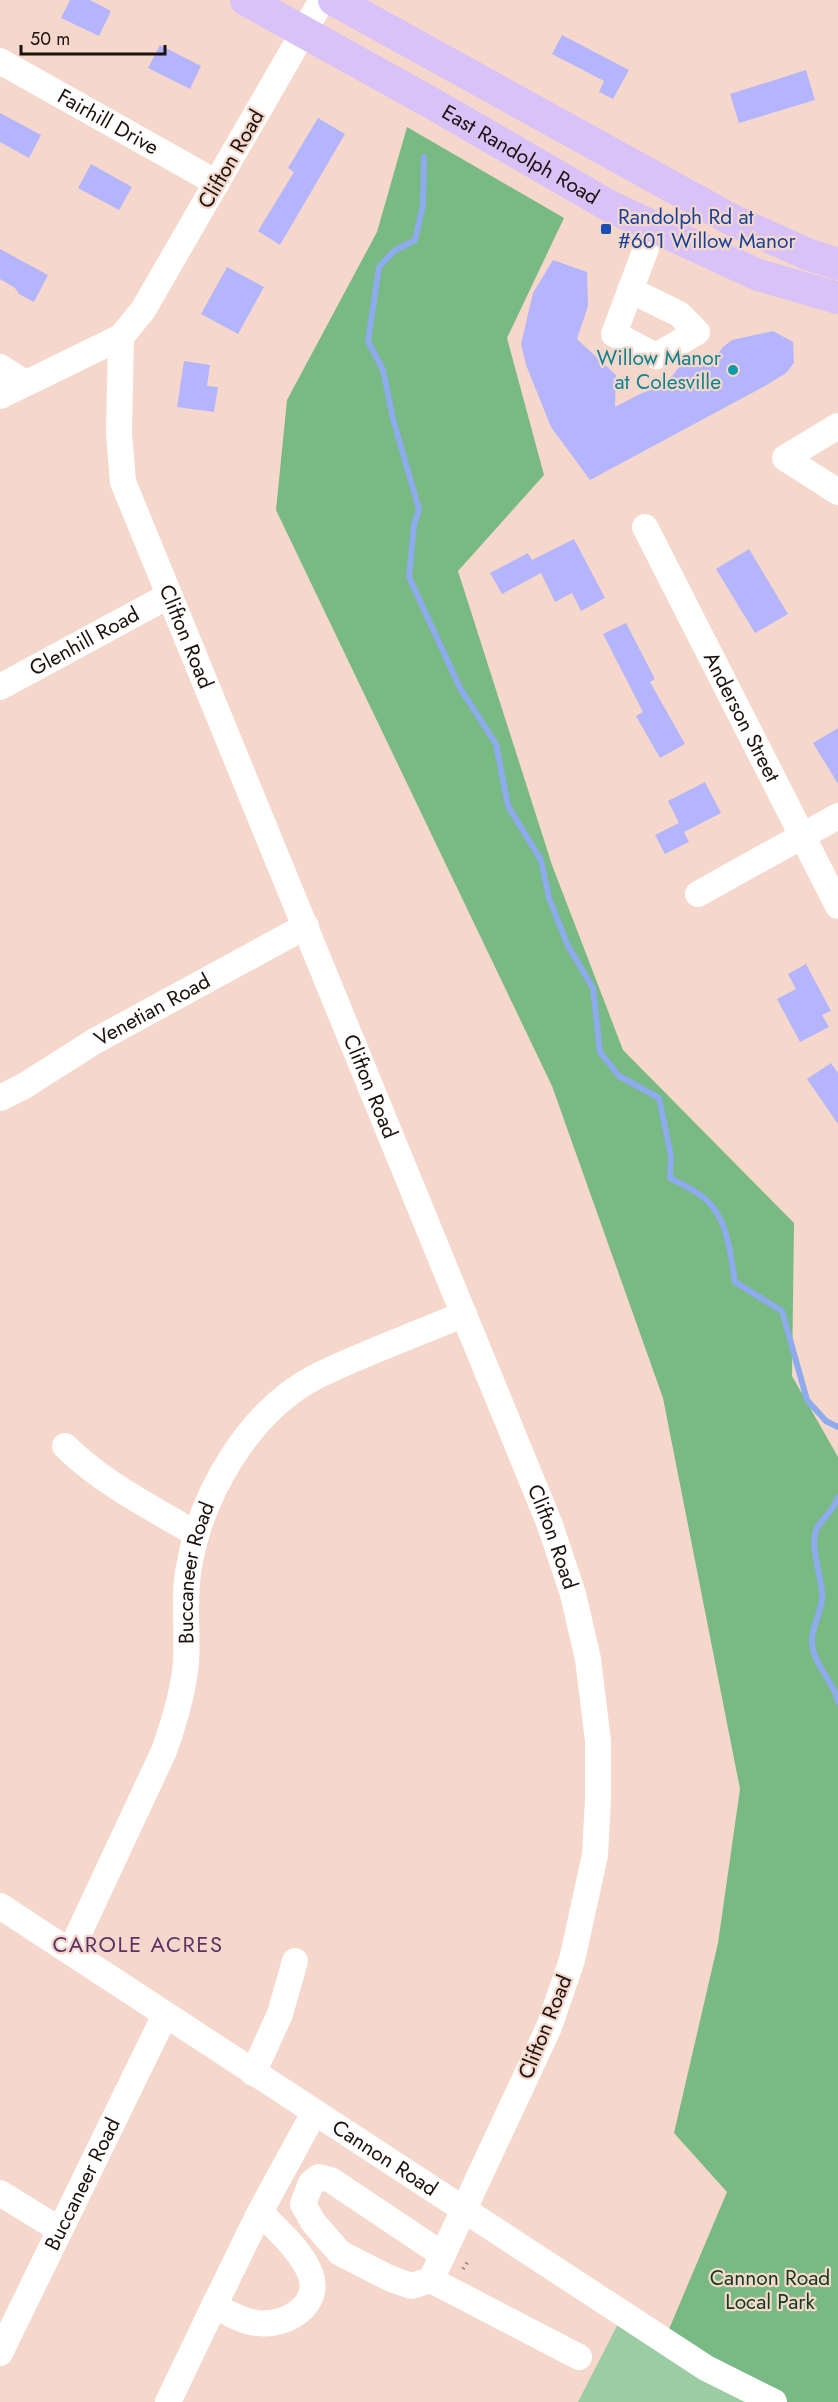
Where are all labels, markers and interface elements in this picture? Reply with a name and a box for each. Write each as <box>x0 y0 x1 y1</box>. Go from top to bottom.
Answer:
scale bar <box>21 18 165 56</box>
text: 50 m <box>30 26 70 52</box>
street label: Fairhill Drive <box>52 81 164 162</box>
street label: East Randolph Road <box>436 97 605 212</box>
street label: Clifton Road <box>191 104 271 214</box>
place label: Randolph Rd at #601 Willow Manor <box>618 202 796 256</box>
marker: Randolph Rd at #601 Willow Manor <box>599 222 613 236</box>
place label: Willow Manor at Colesville <box>597 343 722 397</box>
marker: Willow Manor at Colesville <box>726 363 740 377</box>
street label: Clifton Road <box>152 580 221 693</box>
street label: Glenhill Road <box>24 599 145 683</box>
street label: Anderson Street <box>696 647 787 787</box>
street label: Venetian Road <box>89 966 216 1054</box>
street label: Clifton Road <box>336 1030 405 1143</box>
street label: Clifton Road <box>520 1480 585 1593</box>
street label: Buccaneer Road <box>171 1497 222 1644</box>
district label: CAROLE ACRES <box>53 1928 223 1960</box>
street label: Clifton Road <box>511 1970 579 2084</box>
street label: Cannon Road <box>326 2112 444 2203</box>
street label: Buccaneer Road <box>37 2113 128 2256</box>
park label: Cannon Road Local Park <box>710 2263 830 2317</box>

